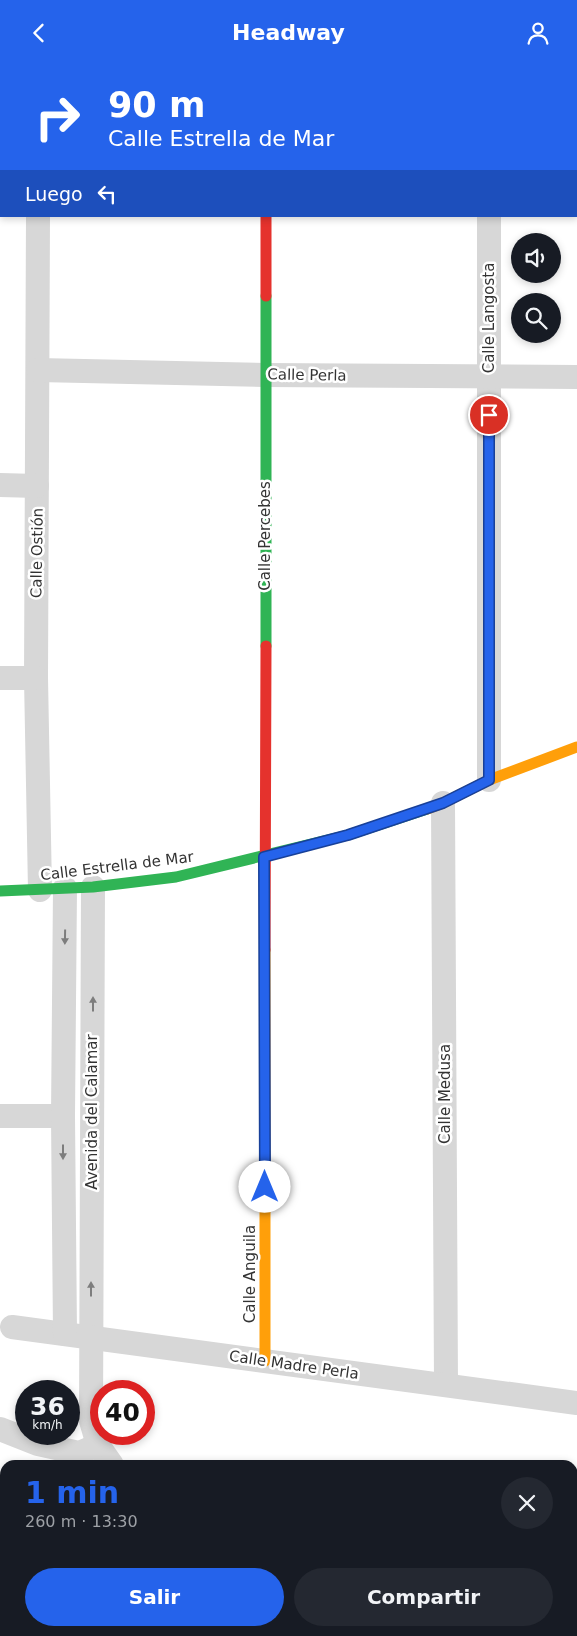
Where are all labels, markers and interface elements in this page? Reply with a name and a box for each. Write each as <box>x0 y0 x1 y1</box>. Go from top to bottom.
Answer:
icon: back <box>25 19 53 47</box>
icon: person <box>524 19 552 47</box>
text: Headway <box>232 20 345 45</box>
icon: right <box>25 85 90 150</box>
text: 90 m <box>108 85 205 125</box>
text: Calle Estrella de Mar <box>108 126 334 151</box>
icon: left <box>93 180 121 208</box>
text: Luego <box>25 183 83 205</box>
map controls <box>511 233 561 343</box>
button: sound <box>511 233 561 283</box>
street label: Calle Langosta <box>480 263 498 373</box>
button: search <box>511 293 561 343</box>
street label: Calle Perla <box>267 365 347 385</box>
pin <box>468 394 510 436</box>
icon: arrive <box>475 401 503 429</box>
street label: Calle Percebes <box>256 481 274 591</box>
street label: Calle Ostión <box>27 508 47 598</box>
street label: Calle Estrella de Mar <box>39 848 196 884</box>
one-way arrow <box>61 929 69 945</box>
one-way arrow <box>89 996 97 1012</box>
street label: Avenida del Calamar <box>83 1034 101 1190</box>
street label: Calle Medusa <box>436 1044 454 1144</box>
one-way arrow <box>60 1144 68 1160</box>
position arrow <box>238 1160 290 1212</box>
street label: Calle Anguila <box>241 1225 259 1323</box>
one-way arrow <box>88 1281 96 1297</box>
street label: Calle Madre Perla <box>228 1347 360 1383</box>
speed limit sign: 40 <box>90 1380 155 1445</box>
text: 36 <box>30 1392 65 1421</box>
text: km/h <box>32 1418 63 1432</box>
text: 1 min <box>25 1475 119 1510</box>
button: close <box>501 1477 553 1529</box>
text: 260 m · 13:30 <box>25 1512 138 1531</box>
button: Salir <box>25 1568 284 1626</box>
button: Compartir <box>294 1568 553 1626</box>

